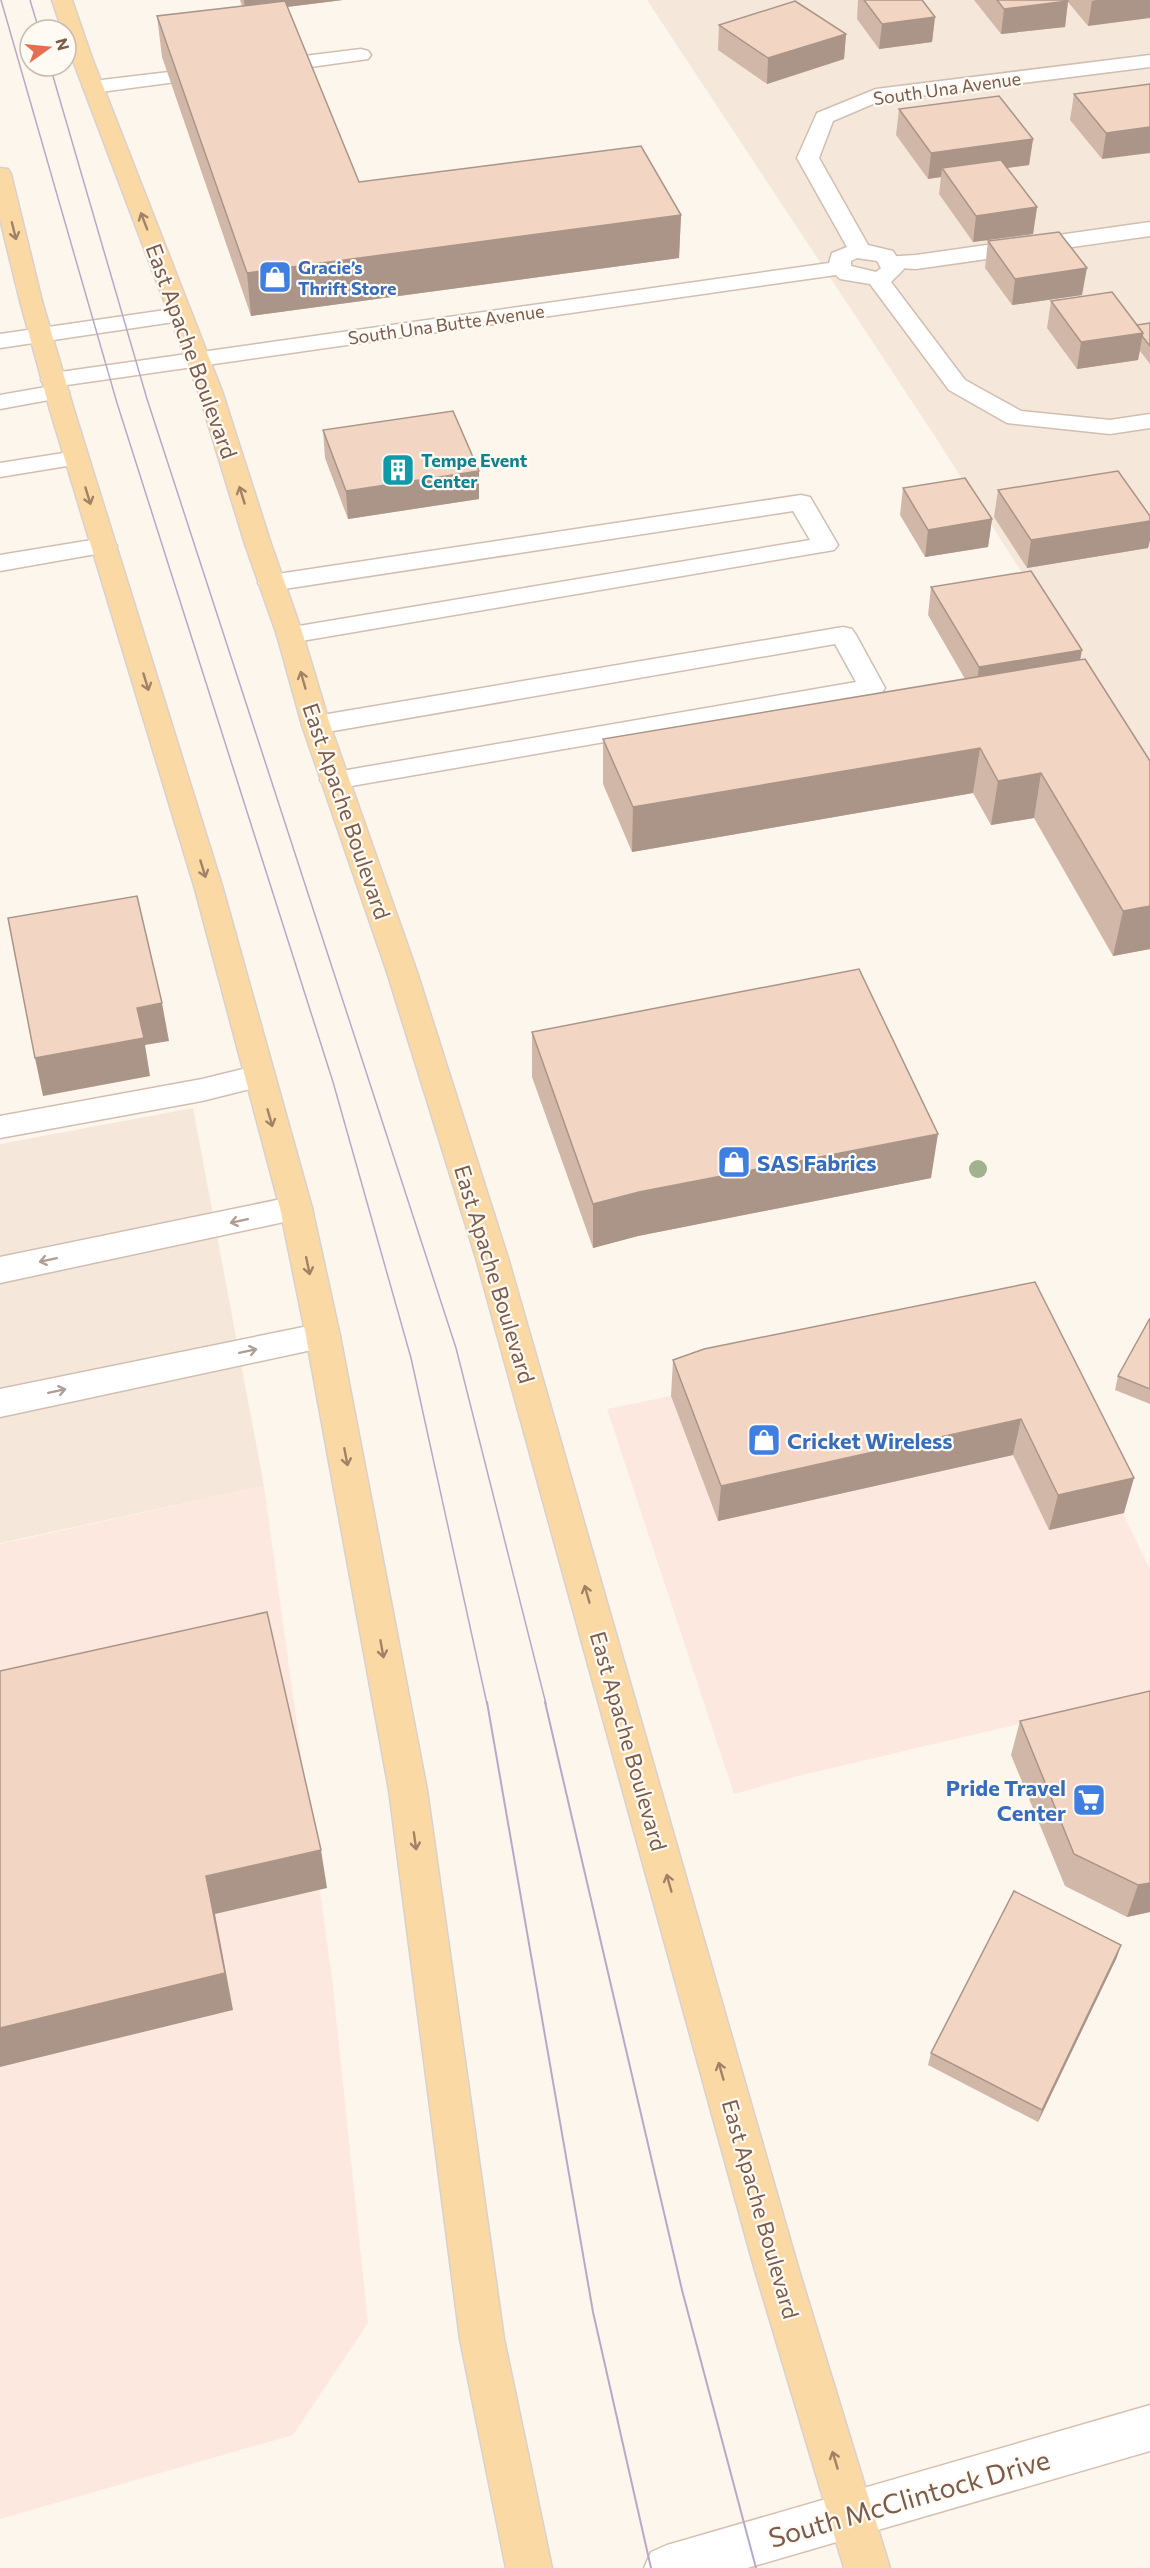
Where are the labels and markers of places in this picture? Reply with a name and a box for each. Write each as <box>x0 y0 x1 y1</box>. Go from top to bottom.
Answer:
place label: Gracie’s Thrift Store <box>298 256 396 299</box>
shop icon: Gracie’s Thrift Store <box>257 259 293 295</box>
place label: Tempe Event Center <box>421 449 528 492</box>
building icon: Tempe Event Center <box>380 452 416 488</box>
shop icon: SAS Fabrics <box>716 1144 752 1180</box>
place label: SAS Fabrics <box>757 1149 876 1176</box>
shop icon: Cricket Wireless <box>746 1422 782 1458</box>
place label: Cricket Wireless <box>787 1427 952 1454</box>
place label: Pride Travel Center <box>946 1774 1066 1826</box>
supermarket icon: Pride Travel Center <box>1071 1782 1107 1818</box>

